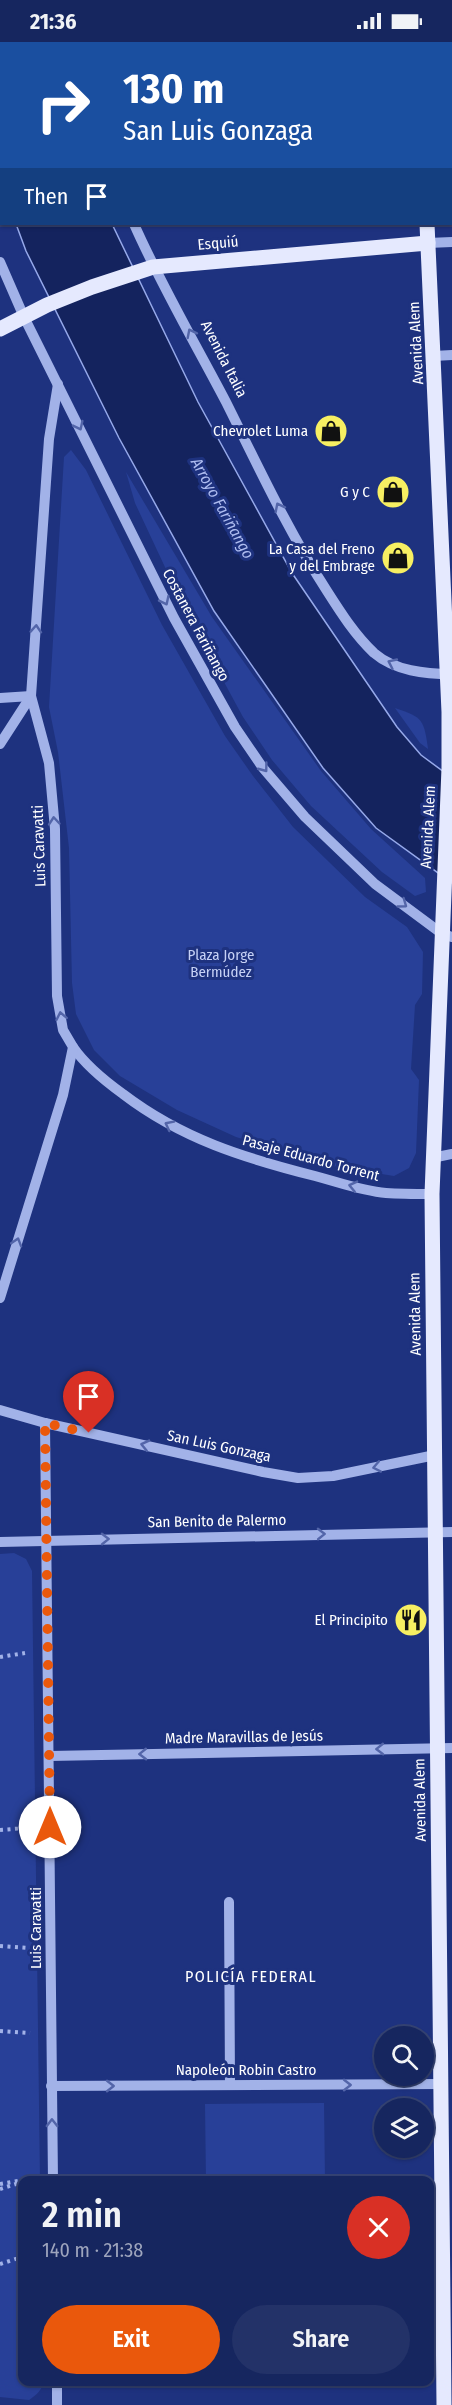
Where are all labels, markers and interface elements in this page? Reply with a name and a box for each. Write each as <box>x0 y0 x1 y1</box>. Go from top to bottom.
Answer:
text: 21:36 <box>30 8 76 35</box>
text: 130 m <box>123 64 224 114</box>
icon: right <box>24 66 102 144</box>
text: San Luis Gonzaga <box>123 115 313 147</box>
icon: arrive <box>80 180 113 213</box>
text: Then <box>24 183 68 210</box>
street label: Esquiú <box>197 232 239 254</box>
street label: Avenida Alem <box>405 301 427 385</box>
street label: Avenida Italia <box>197 318 251 400</box>
one-way arrow <box>187 329 198 340</box>
shop icon: Chevrolet Luma <box>313 413 349 449</box>
one-way arrow <box>71 419 83 430</box>
place label: Chevrolet Luma <box>213 422 308 440</box>
water label: Arroyo Fariñango <box>187 454 258 562</box>
shop icon: G y C <box>375 474 411 510</box>
place label: G y C <box>340 483 370 501</box>
one-way arrow <box>275 503 286 514</box>
place label: La Casa del Freno y del Embrage <box>269 540 375 575</box>
shop icon: La Casa del Freno y del Embrage <box>380 540 416 576</box>
street label: Costanera Fariñango <box>159 566 233 684</box>
one-way arrow <box>157 594 169 605</box>
one-way arrow <box>29 624 42 633</box>
one-way arrow <box>387 659 398 671</box>
one-way arrow <box>257 762 268 773</box>
street label: Avenida Alem <box>417 785 439 869</box>
street label: Luis Caravatti <box>29 805 49 887</box>
one-way arrow <box>48 817 61 826</box>
one-way arrow <box>396 897 407 908</box>
park label: Plaza Jorge Bermúdez <box>188 946 254 981</box>
one-way arrow <box>55 1011 68 1021</box>
one-way arrow <box>165 1121 175 1132</box>
street label: Pasaje Eduardo Torrent <box>241 1131 382 1185</box>
one-way arrow <box>349 1180 359 1193</box>
one-way arrow <box>10 1237 22 1248</box>
street label: Avenida Alem <box>405 1272 425 1356</box>
pin <box>63 1371 114 1433</box>
icon: arrive <box>72 1380 105 1413</box>
street label: San Luis Gonzaga <box>165 1426 273 1466</box>
one-way arrow <box>140 1440 150 1453</box>
one-way arrow <box>373 1460 383 1473</box>
street label: San Benito de Palermo <box>147 1511 287 1531</box>
one-way arrow <box>316 1528 325 1540</box>
one-way arrow <box>100 1532 109 1545</box>
restaurant icon: El Principito <box>393 1602 429 1638</box>
place label: El Principito <box>315 1611 388 1629</box>
street label: Madre Maravillas de Jesús <box>165 1727 323 1747</box>
one-way arrow <box>375 1743 384 1755</box>
one-way arrow <box>138 1748 147 1761</box>
street label: Avenida Alem <box>410 1758 430 1842</box>
position arrow <box>18 1795 82 1859</box>
street label: Luis Caravatti <box>27 1887 45 1969</box>
district label: POLICÍA FEDERAL <box>185 1967 317 1986</box>
map controls <box>374 2026 434 2158</box>
button: search <box>374 2026 434 2086</box>
street label: Napoleón Robin Castro <box>176 2061 316 2079</box>
one-way arrow <box>342 2079 351 2091</box>
one-way arrow <box>105 2080 114 2092</box>
button: layers <box>374 2098 434 2158</box>
one-way arrow <box>46 2118 58 2127</box>
text: 2 min <box>42 2193 122 2237</box>
button: close <box>347 2196 410 2259</box>
text: 140 m · 21:38 <box>42 2238 143 2262</box>
button: Exit <box>42 2305 220 2374</box>
button: Share <box>232 2305 410 2374</box>

